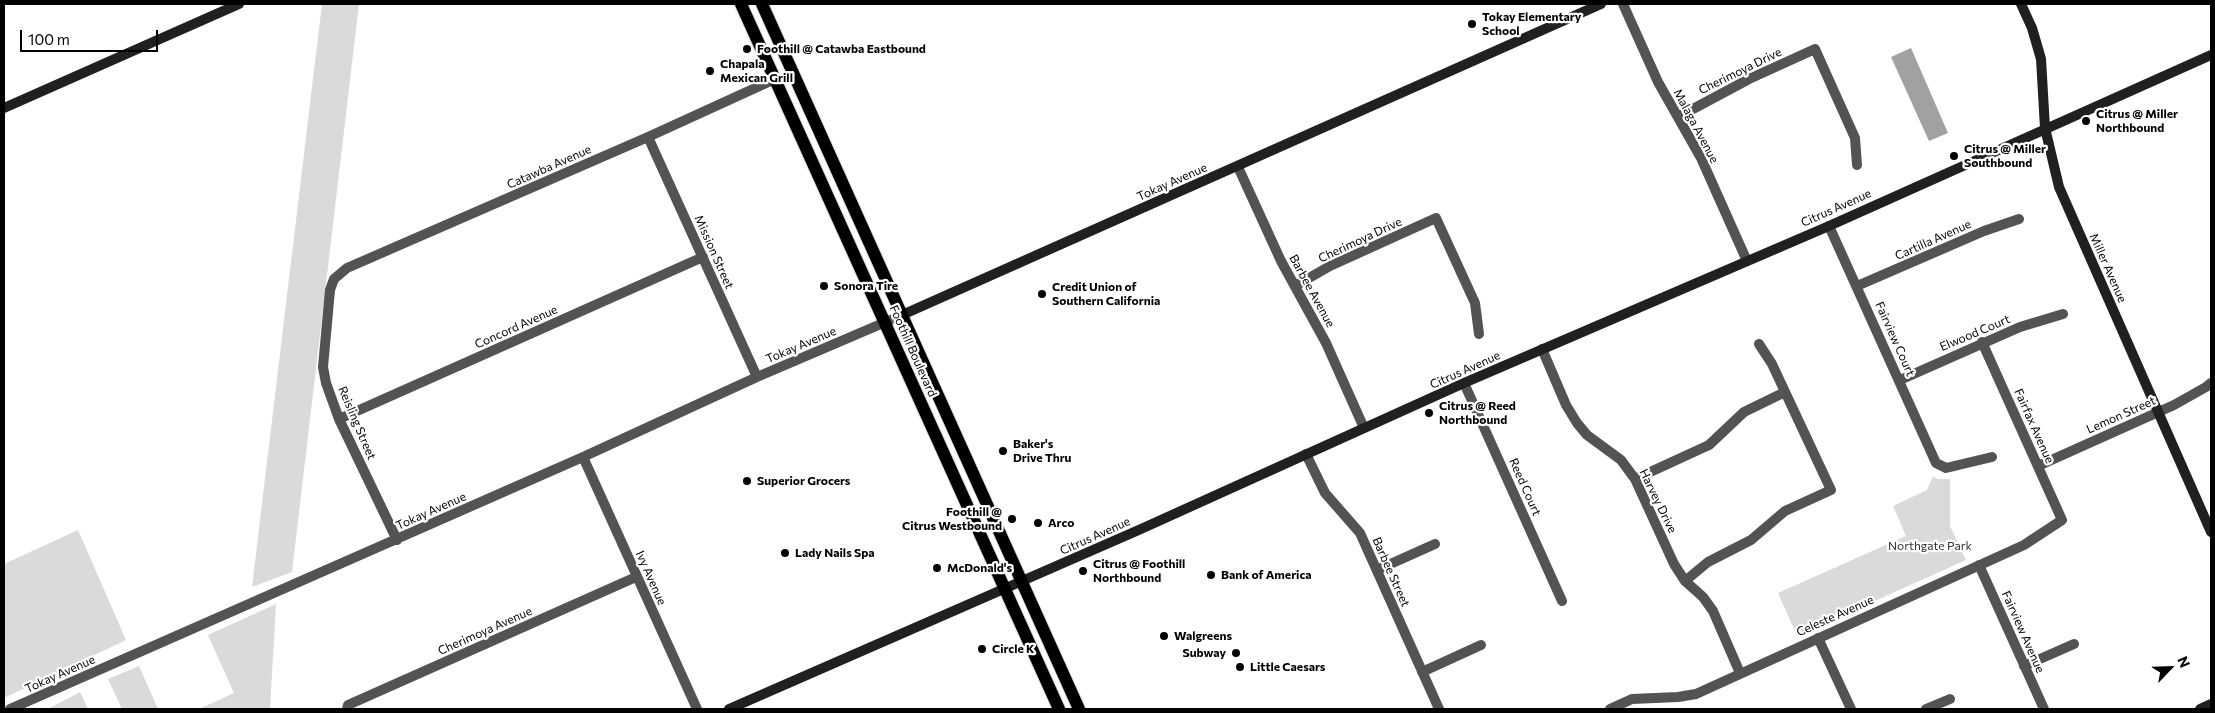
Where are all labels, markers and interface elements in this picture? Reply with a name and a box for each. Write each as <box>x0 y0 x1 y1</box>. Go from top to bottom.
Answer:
place label: Tokay Elementary School <box>1482 10 1581 38</box>
marker: Tokay Elementary School <box>1466 18 1478 30</box>
scale bar <box>22 20 160 52</box>
text: 100 m <box>28 30 70 48</box>
place label: Foothill @ Catawba Eastbound <box>757 42 926 56</box>
marker: Foothill @ Catawba Eastbound <box>741 43 753 55</box>
street label: Cherimoya Drive <box>1696 45 1784 97</box>
place label: Chapala Mexican Grill <box>720 57 793 85</box>
marker: Chapala Mexican Grill <box>704 65 716 77</box>
street label: Malaga Avenue <box>1670 86 1722 166</box>
place label: Citrus @ Miller Northbound <box>2096 107 2178 135</box>
marker: Citrus @ Miller Northbound <box>2080 115 2092 127</box>
street label: Catawba Avenue <box>505 142 593 192</box>
place label: Citrus @ Miller Southbound <box>1964 142 2046 170</box>
marker: Citrus @ Miller Southbound <box>1948 150 1960 162</box>
street label: Tokay Avenue <box>1135 160 1209 204</box>
street label: Citrus Avenue <box>1799 186 1873 230</box>
street label: Mission Street <box>691 213 737 291</box>
street label: Cherimoya Drive <box>1316 214 1404 266</box>
street label: Cartilla Avenue <box>1893 217 1973 263</box>
street label: Miller Avenue <box>2086 231 2130 305</box>
street label: Barbee Avenue <box>1286 252 1338 330</box>
place label: Sonora Tire <box>834 279 898 293</box>
marker: Sonora Tire <box>818 280 830 292</box>
place label: Credit Union of Southern California <box>1052 280 1160 308</box>
marker: Credit Union of Southern California <box>1036 288 1048 300</box>
street label: Fairview Court <box>1872 300 1918 378</box>
street label: Concord Avenue <box>472 302 560 352</box>
street label: Foothill Boulevard <box>886 303 940 399</box>
street label: Elwood Court <box>1938 312 2012 354</box>
street label: Tokay Avenue <box>764 324 838 366</box>
street label: Citrus Avenue <box>1428 348 1502 392</box>
street label: Reisling Street <box>335 384 379 462</box>
street label: Fairfax Avenue <box>2011 386 2057 466</box>
street label: Lemon Street <box>2084 393 2158 437</box>
place label: Citrus @ Reed Northbound <box>1439 399 1516 427</box>
marker: Citrus @ Reed Northbound <box>1423 407 1435 419</box>
place label: Baker's Drive Thru <box>1013 437 1071 465</box>
marker: Baker's Drive Thru <box>997 445 1009 457</box>
street label: Reed Court <box>1506 456 1544 518</box>
street label: Harvey Drive <box>1636 467 1680 535</box>
place label: Superior Grocers <box>757 474 850 488</box>
marker: Superior Grocers <box>741 475 753 487</box>
street label: Tokay Avenue <box>394 489 468 533</box>
place label: Foothill @ Citrus Westbound <box>902 505 1002 533</box>
marker: Foothill @ Citrus Westbound <box>1006 513 1018 525</box>
street label: Citrus Avenue <box>1058 514 1132 558</box>
place label: Arco <box>1048 516 1074 530</box>
marker: Arco <box>1032 517 1044 529</box>
street label: Barbee Street <box>1369 535 1413 609</box>
park label: Northgate Park <box>1888 539 1972 553</box>
place label: Lady Nails Spa <box>795 546 875 560</box>
marker: Lady Nails Spa <box>779 547 791 559</box>
street label: Ivy Avenue <box>633 549 669 607</box>
place label: Citrus @ Foothill Northbound <box>1093 557 1185 585</box>
place label: McDonald's <box>947 561 1012 575</box>
marker: McDonald's <box>931 562 943 574</box>
marker: Citrus @ Foothill Northbound <box>1077 565 1089 577</box>
place label: Bank of America <box>1221 568 1312 582</box>
marker: Bank of America <box>1205 569 1217 581</box>
street label: Fairview Avenue <box>1999 589 2047 675</box>
street label: Celeste Avenue <box>1794 593 1876 639</box>
street label: Cherimoya Avenue <box>436 604 534 658</box>
place label: Walgreens <box>1174 629 1232 643</box>
marker: Walgreens <box>1158 630 1170 642</box>
place label: Circle K <box>992 642 1034 656</box>
marker: Circle K <box>976 643 988 655</box>
north arrow <box>2145 643 2195 693</box>
place label: Subway <box>1182 646 1226 660</box>
marker: Subway <box>1230 647 1242 659</box>
street label: Tokay Avenue <box>23 652 97 696</box>
text: N <box>2174 653 2194 670</box>
place label: Little Caesars <box>1250 660 1325 674</box>
marker: Little Caesars <box>1234 661 1246 673</box>

